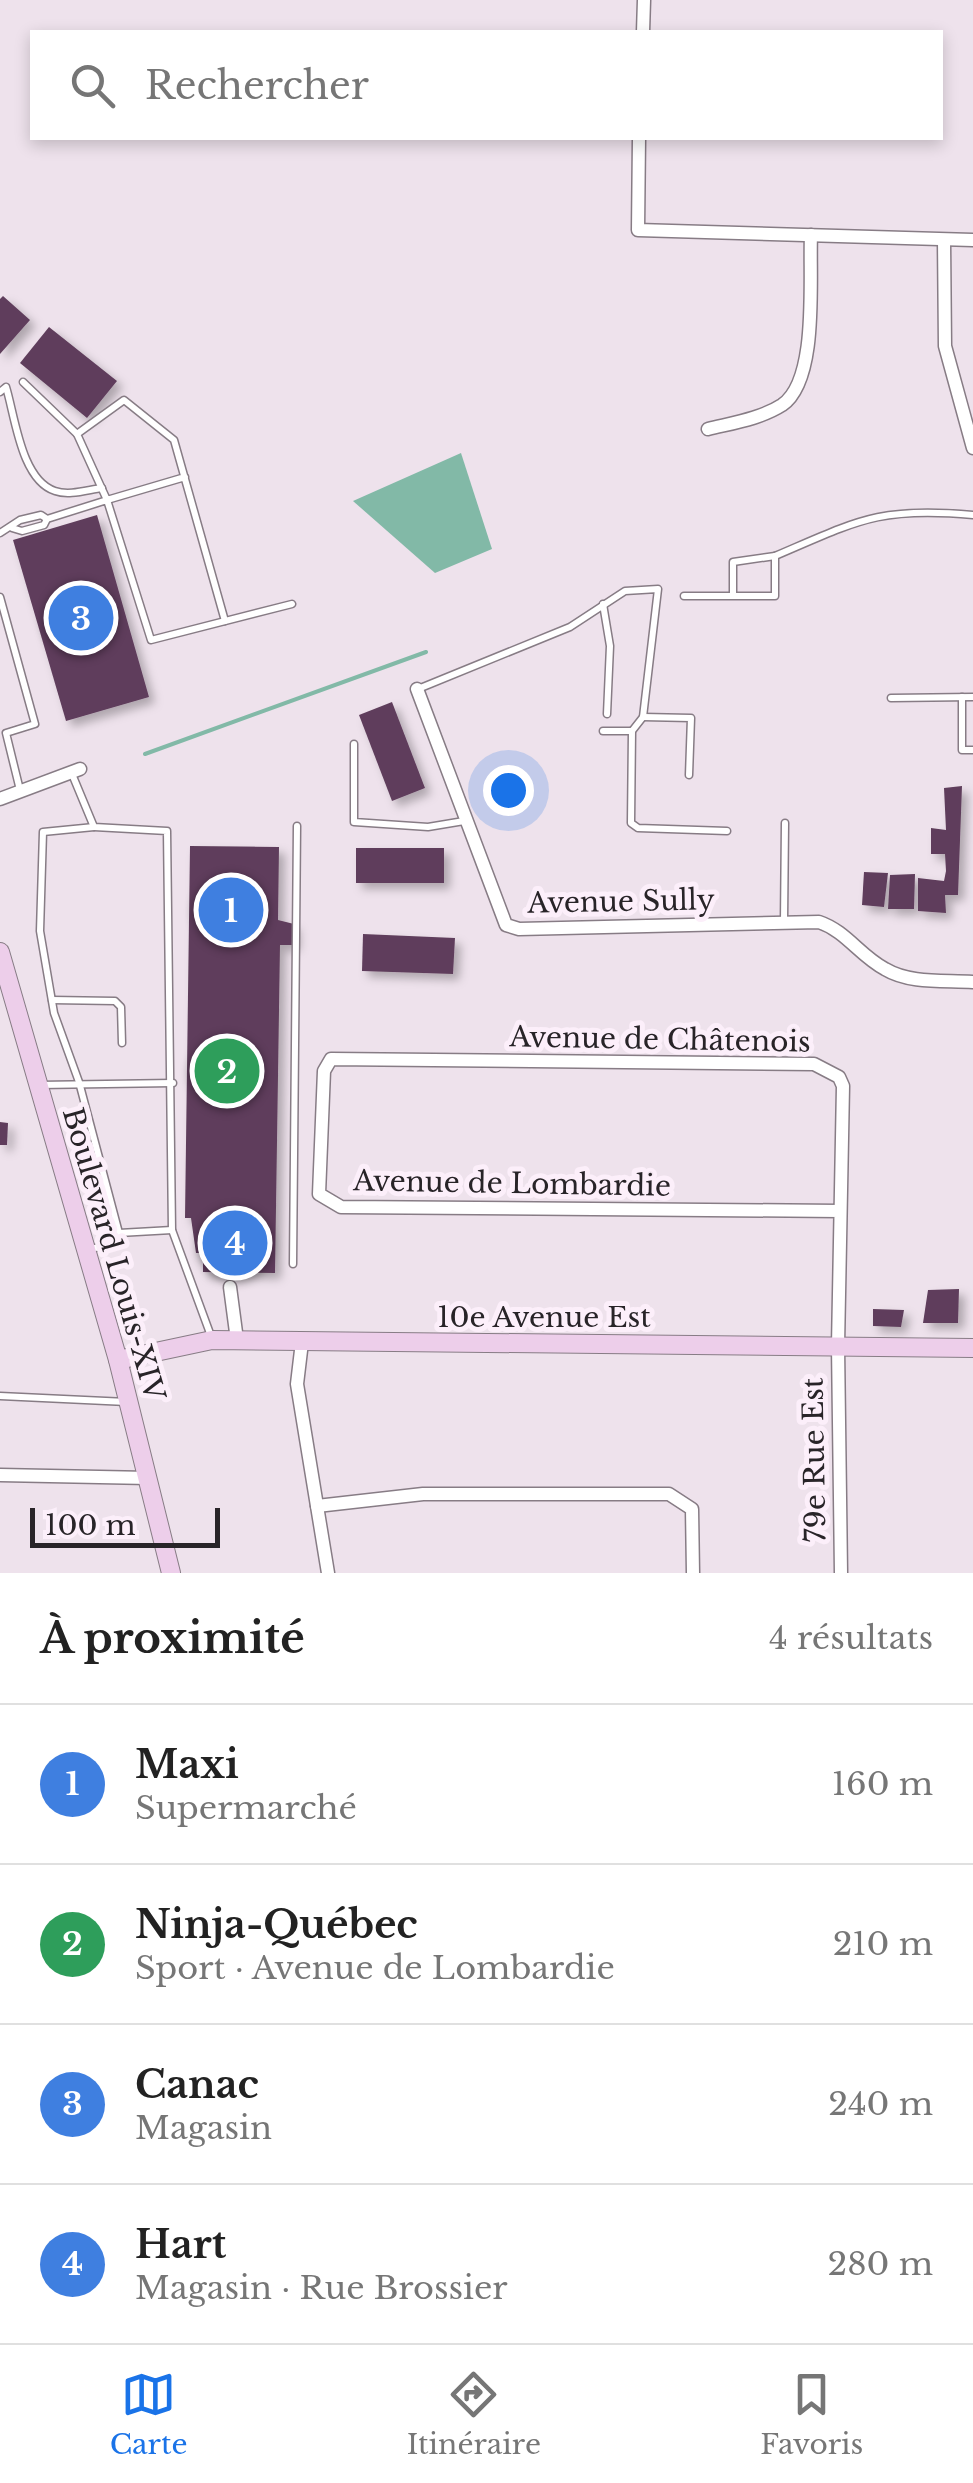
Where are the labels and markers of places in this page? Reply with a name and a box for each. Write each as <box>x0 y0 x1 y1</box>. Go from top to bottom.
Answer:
pin: 3 <box>48 580 114 656</box>
pin: 1 <box>198 872 264 948</box>
pin: 2 <box>194 1034 260 1108</box>
pin: 4 <box>202 1206 268 1280</box>

